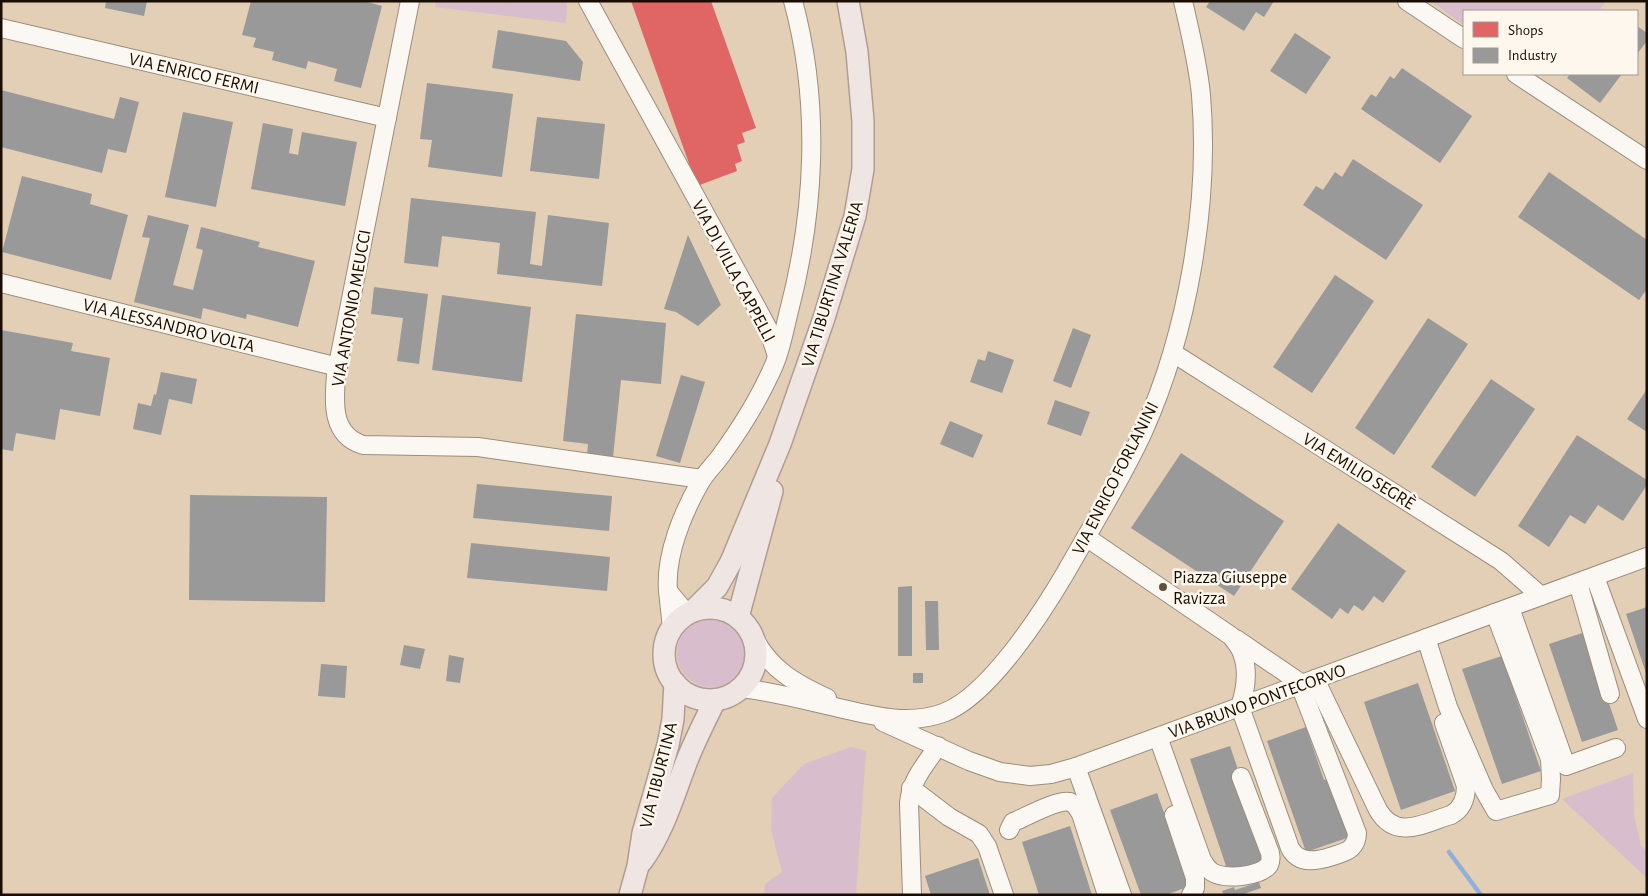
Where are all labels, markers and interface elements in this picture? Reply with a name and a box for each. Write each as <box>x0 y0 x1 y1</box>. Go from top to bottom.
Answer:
legend <box>1463 10 1638 75</box>
text: Shops <box>1508 23 1543 38</box>
text: Industry <box>1508 48 1557 63</box>
street label: VIA ENRICO FERMI <box>127 50 261 98</box>
street label: VIA DI VILLA CAPPELLI <box>688 197 778 345</box>
street label: VIA TIBURTINA VALERIA <box>799 198 867 370</box>
street label: VIA ANTONIO MEUCCI <box>329 228 375 388</box>
street label: VIA ALESSANDRO VOLTA <box>81 296 257 356</box>
street label: VIA ENRICO FORLANINI <box>1070 399 1162 558</box>
street label: VIA EMILIO SEGRÈ <box>1299 428 1420 514</box>
place label: Piazza Giuseppe Ravizza <box>1173 569 1287 608</box>
marker: Piazza Giuseppe Ravizza <box>1157 581 1169 593</box>
street label: VIA BRUNO PONTECORVO <box>1166 662 1348 742</box>
street label: VIA TIBURTINA <box>637 720 681 830</box>

